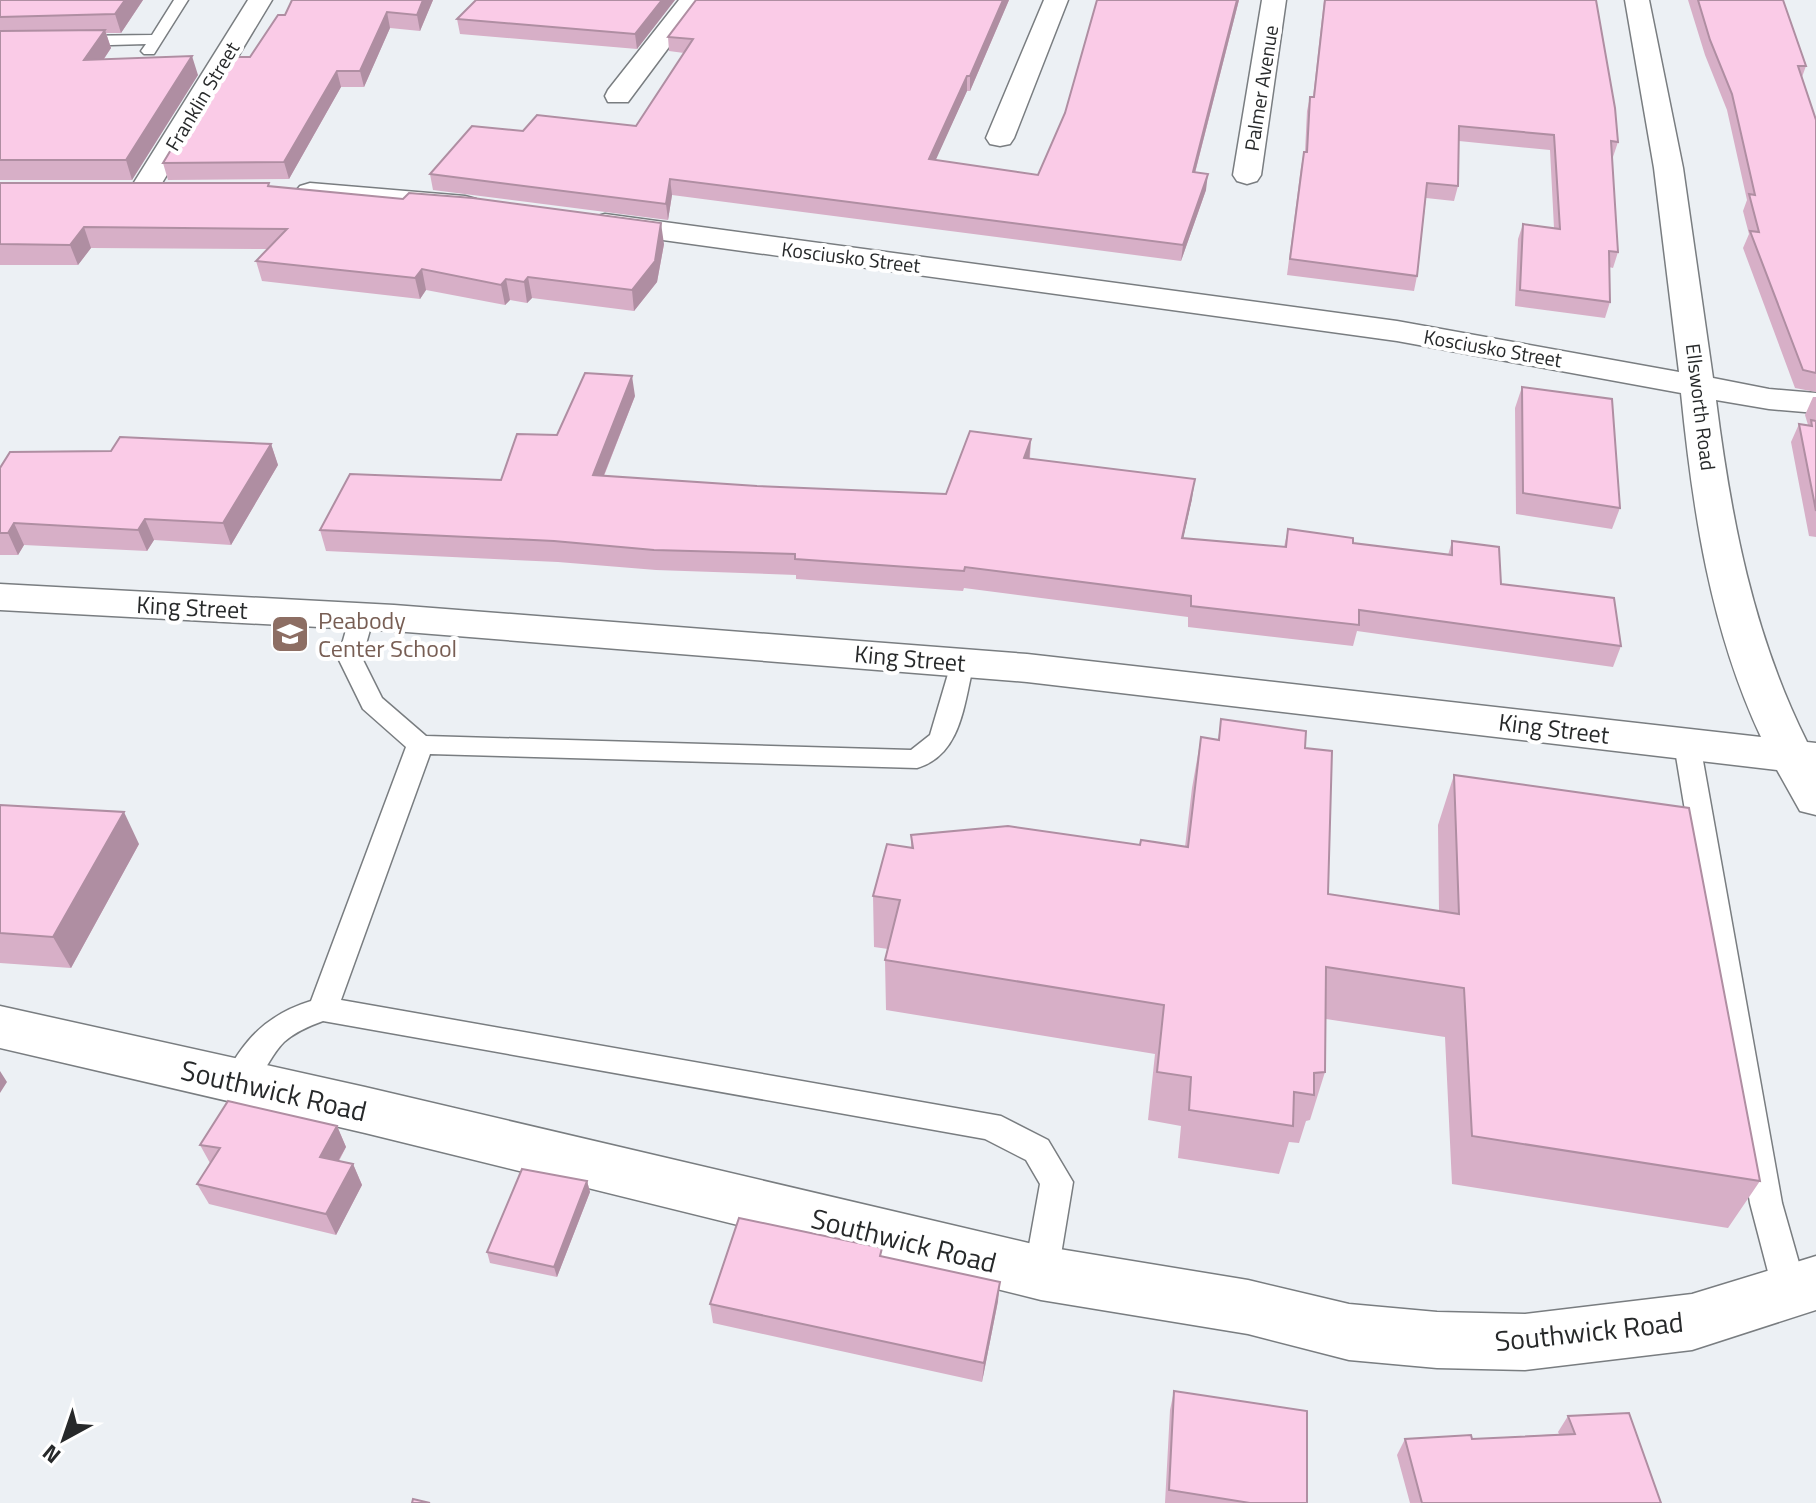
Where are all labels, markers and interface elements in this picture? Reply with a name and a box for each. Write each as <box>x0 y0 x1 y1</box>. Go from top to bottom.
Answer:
street label: Palmer Avenue <box>1236 23 1286 153</box>
street label: Franklin Street <box>157 35 247 157</box>
street label: Kosciusko Street <box>780 233 922 281</box>
street label: Kosciusko Street <box>1421 321 1565 375</box>
street label: Ellsworth Road <box>1678 342 1724 472</box>
street label: King Street <box>135 586 249 628</box>
place label: Peabody Center School <box>318 602 457 666</box>
school or university icon: Peabody Center School <box>269 613 311 655</box>
street label: King Street <box>853 635 968 681</box>
street label: King Street <box>1497 703 1612 753</box>
street label: Southwick Road <box>177 1048 371 1132</box>
street label: Southwick Road <box>807 1196 1001 1284</box>
street label: Southwick Road <box>1493 1300 1685 1362</box>
north arrow <box>24 1399 104 1479</box>
text: N <box>34 1436 68 1472</box>

